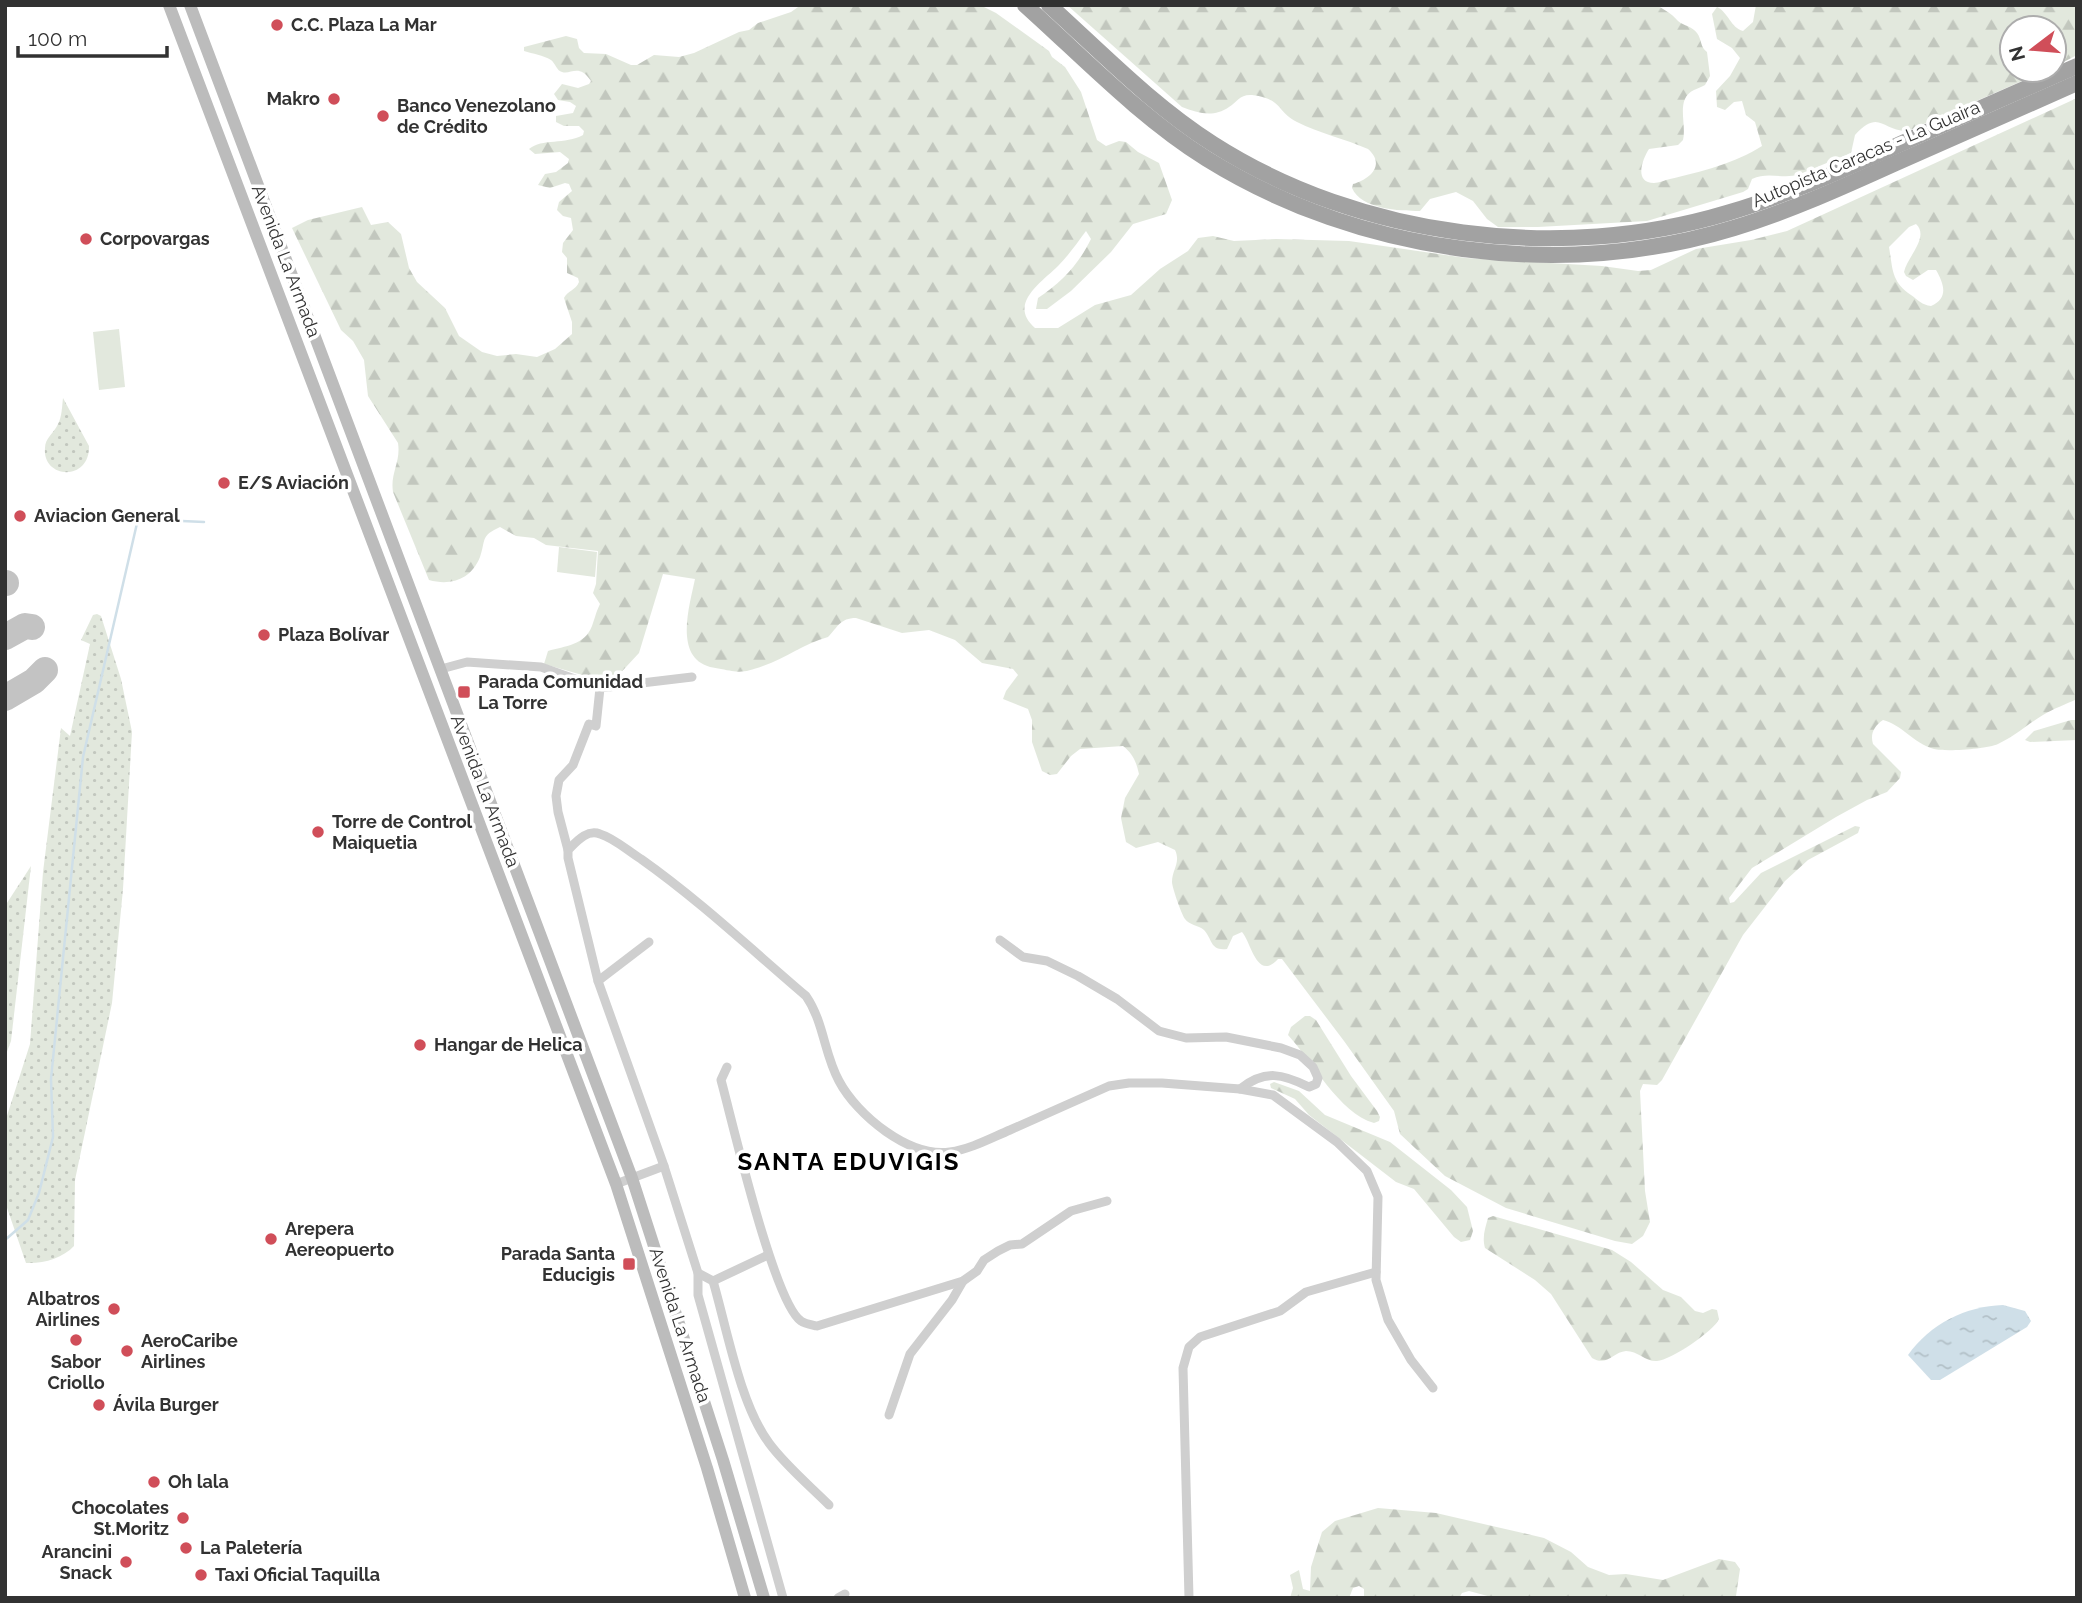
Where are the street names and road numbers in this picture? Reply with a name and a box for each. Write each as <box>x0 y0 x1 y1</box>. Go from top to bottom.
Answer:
street label: Autopista Caracas - La Guaira <box>1749 96 1983 211</box>
street label: Avenida La Armada <box>248 182 325 340</box>
street label: Avenida La Armada <box>447 712 524 870</box>
street label: Avenida La Armada <box>646 1245 715 1405</box>

